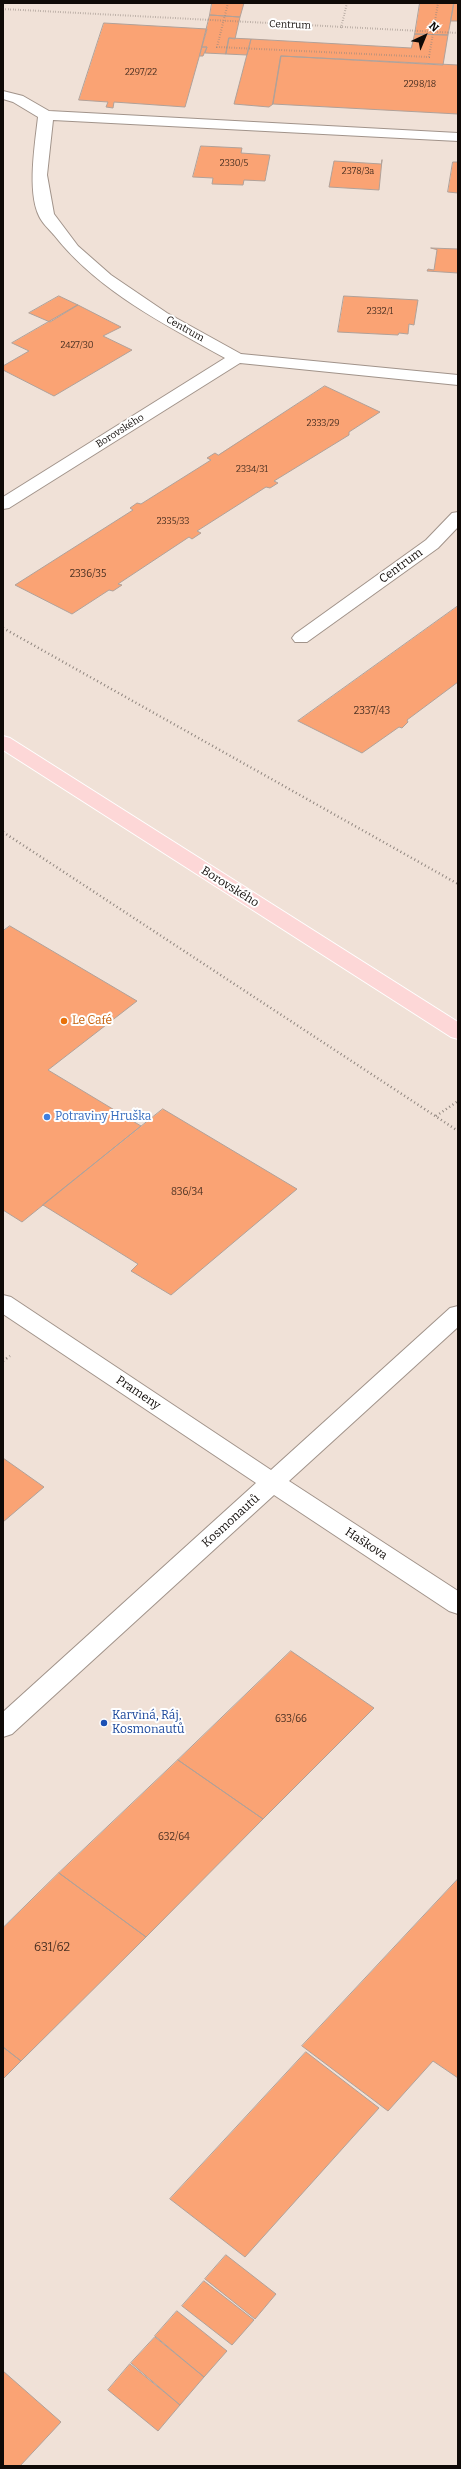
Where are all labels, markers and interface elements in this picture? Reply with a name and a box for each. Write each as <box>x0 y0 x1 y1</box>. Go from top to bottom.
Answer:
north arrow <box>405 16 445 56</box>
street label: Centrum <box>269 18 311 32</box>
text: N <box>426 19 441 35</box>
house number: 2297/22 <box>125 67 157 77</box>
house number: 2298/18 <box>404 79 436 89</box>
house number: 2330/5 <box>220 158 248 168</box>
house number: 2378/3a <box>342 166 374 176</box>
house number: 2332/1 <box>367 306 393 316</box>
street label: Centrum <box>164 314 206 344</box>
house number: 2427/30 <box>60 340 94 350</box>
street label: Borovského <box>94 411 146 451</box>
house number: 2333/29 <box>307 418 339 428</box>
house number: 2334/31 <box>236 464 268 474</box>
house number: 2335/33 <box>157 516 189 526</box>
street label: Centrum <box>377 545 425 587</box>
house number: 2336/35 <box>70 568 106 580</box>
house number: 2337/43 <box>354 705 390 717</box>
street label: Borovského <box>198 864 262 910</box>
place label: Le Café <box>72 1014 112 1028</box>
marker: Le Café <box>59 1016 69 1026</box>
place label: Potraviny Hruška <box>55 1110 151 1124</box>
marker: Potraviny Hruška <box>42 1112 52 1122</box>
house number: 836/34 <box>171 1186 203 1198</box>
street label: Prameny <box>113 1373 163 1413</box>
street label: Kosmonautů <box>199 1491 263 1551</box>
street label: Haškova <box>342 1525 390 1563</box>
place label: Karviná, Ráj, Kosmonautů <box>112 1709 184 1737</box>
house number: 633/66 <box>275 1713 307 1725</box>
marker: Karviná, Ráj, Kosmonautů <box>99 1718 109 1728</box>
house number: 632/64 <box>158 1831 190 1843</box>
house number: 631/62 <box>34 1941 70 1955</box>

